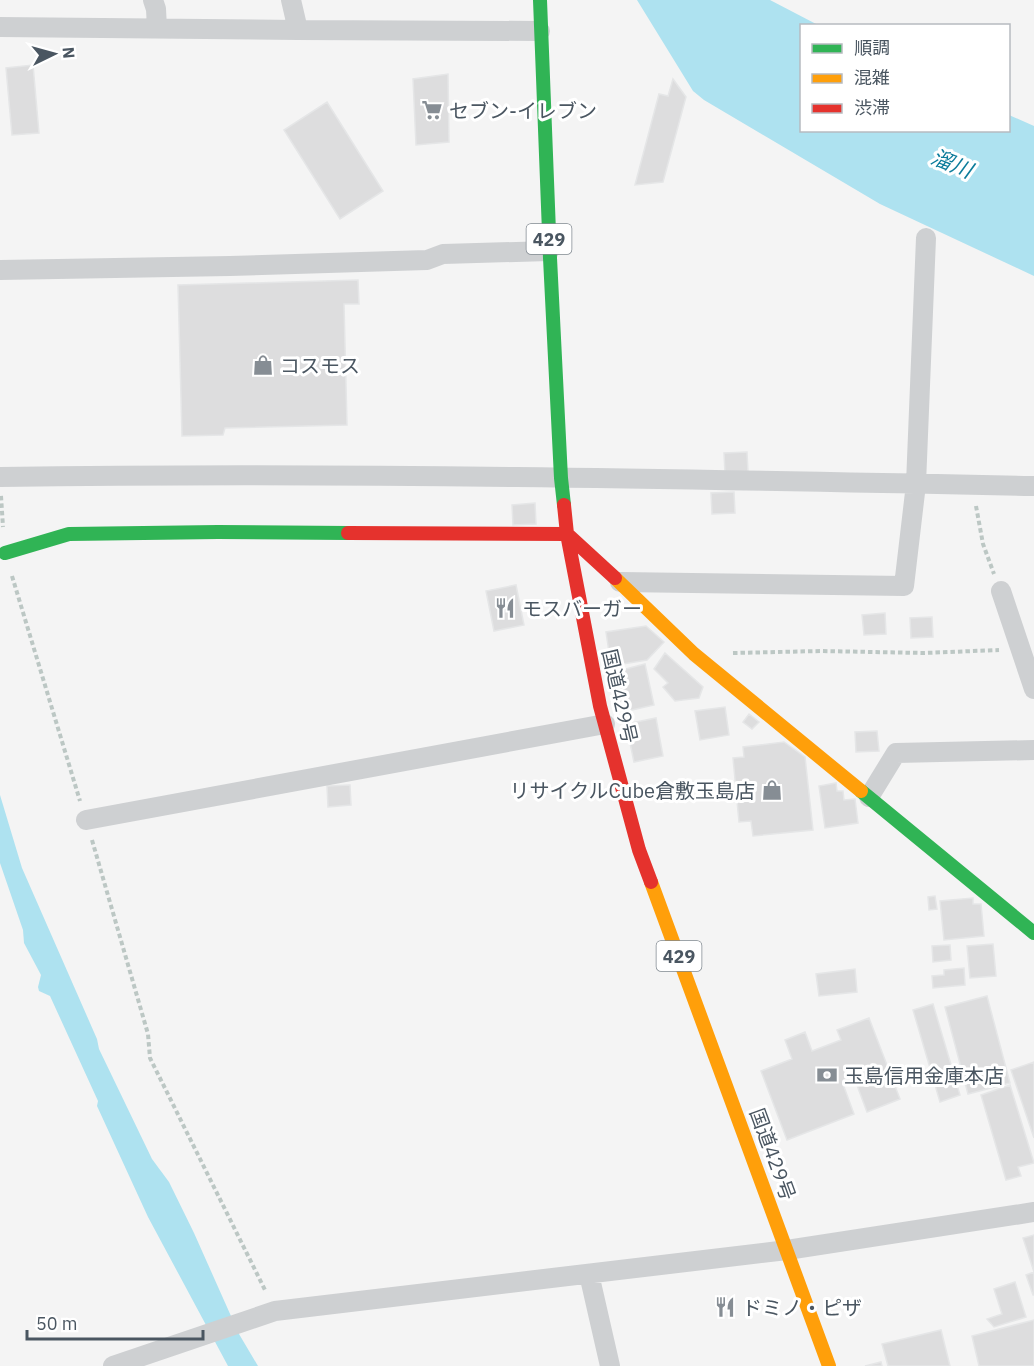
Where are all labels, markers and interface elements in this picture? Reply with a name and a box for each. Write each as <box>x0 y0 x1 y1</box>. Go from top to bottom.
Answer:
north arrow <box>24 24 84 84</box>
legend <box>800 24 1010 132</box>
text: 順調 <box>854 36 890 59</box>
text: N <box>58 46 79 59</box>
text: 混雑 <box>854 66 890 89</box>
text: 渋滞 <box>854 96 890 119</box>
place label: セブン-イレブン <box>449 97 597 124</box>
supermarket icon: セブン-イレブン <box>420 98 444 122</box>
water label: 溜川 <box>927 142 979 185</box>
road number: 429 <box>526 224 572 254</box>
place label: コスモス <box>280 352 360 379</box>
shop icon: コスモス <box>251 353 275 377</box>
place label: モスバーガー <box>522 595 642 622</box>
restaurant icon: モスバーガー <box>493 596 517 620</box>
street label: 国道429号 <box>596 646 644 746</box>
place label: リサイクルCube倉敷玉島店 <box>510 777 755 804</box>
shop icon: リサイクルCube倉敷玉島店 <box>760 778 784 802</box>
road number: 429 <box>656 941 702 971</box>
place label: 玉島信用金庫本店 <box>844 1062 1004 1089</box>
bank icon: 玉島信用金庫本店 <box>815 1063 839 1087</box>
street label: 国道429号 <box>744 1104 802 1204</box>
place label: ドミノ・ピザ <box>742 1294 862 1321</box>
restaurant icon: ドミノ・ピザ <box>713 1295 737 1319</box>
scale bar <box>27 1303 202 1341</box>
text: 50 m <box>36 1312 78 1335</box>

